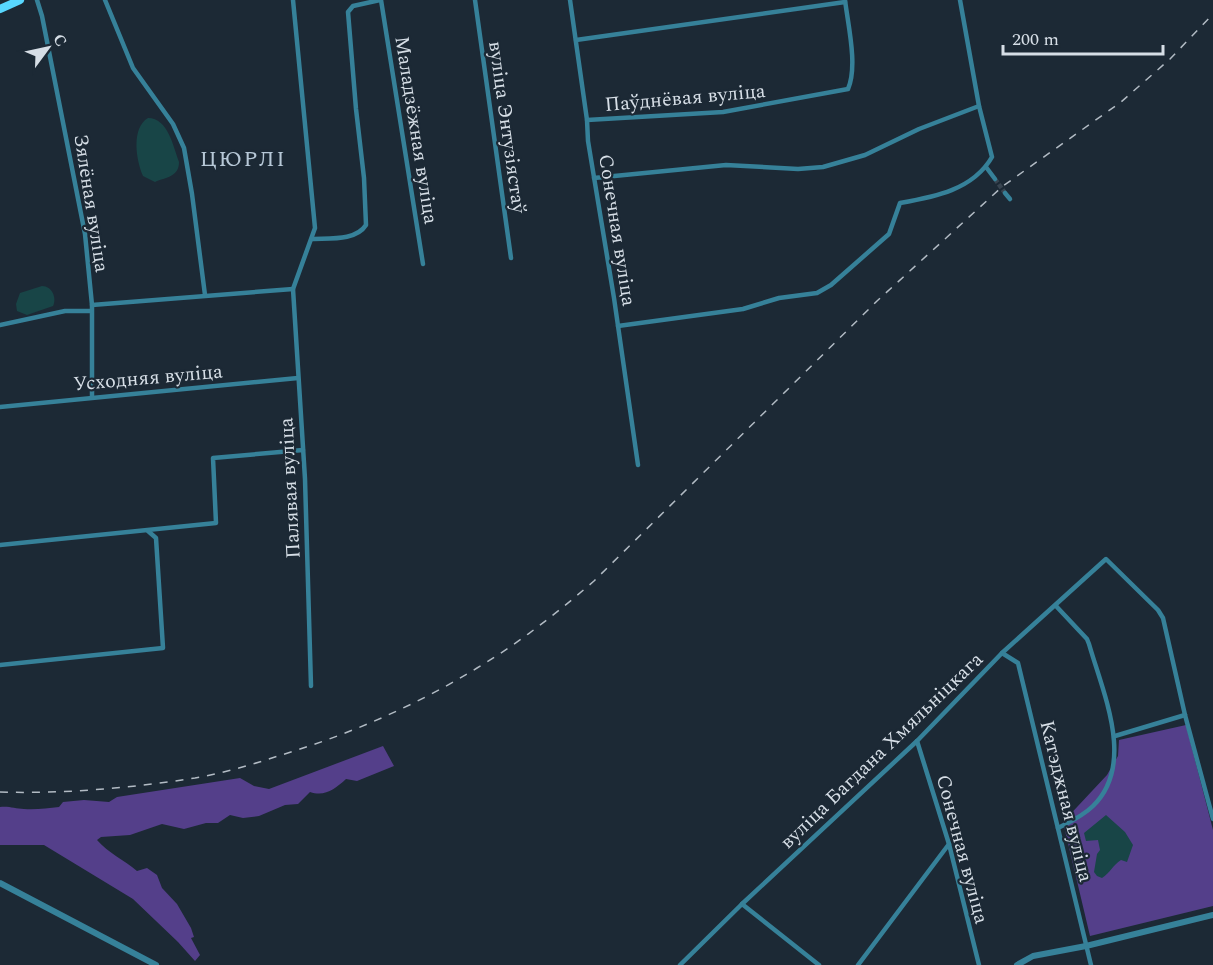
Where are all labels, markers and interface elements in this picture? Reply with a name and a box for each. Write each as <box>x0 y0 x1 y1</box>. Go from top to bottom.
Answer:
north arrow <box>18 18 78 78</box>
scale bar <box>1003 18 1164 56</box>
text: 200 m <box>1012 26 1059 53</box>
text: С <box>47 29 73 52</box>
street label: Маладзёжная вуліца <box>386 34 446 226</box>
street label: вуліца Энтузіястаў <box>480 39 534 217</box>
street label: Паўднёвая вуліца <box>603 76 767 120</box>
street label: Зялёная вуліца <box>65 132 117 275</box>
district label: ЦЮРЛІ <box>200 143 286 176</box>
street label: Сонечная вуліца <box>590 152 644 308</box>
street label: Усходняя вуліца <box>72 357 224 399</box>
street label: Палявая вуліца <box>271 416 309 559</box>
street label: вуліца Багдана Хмяльніцкага <box>773 645 990 856</box>
street label: Катэджная вуліца <box>1031 717 1101 885</box>
street label: Сонечная вуліца <box>928 771 996 927</box>

